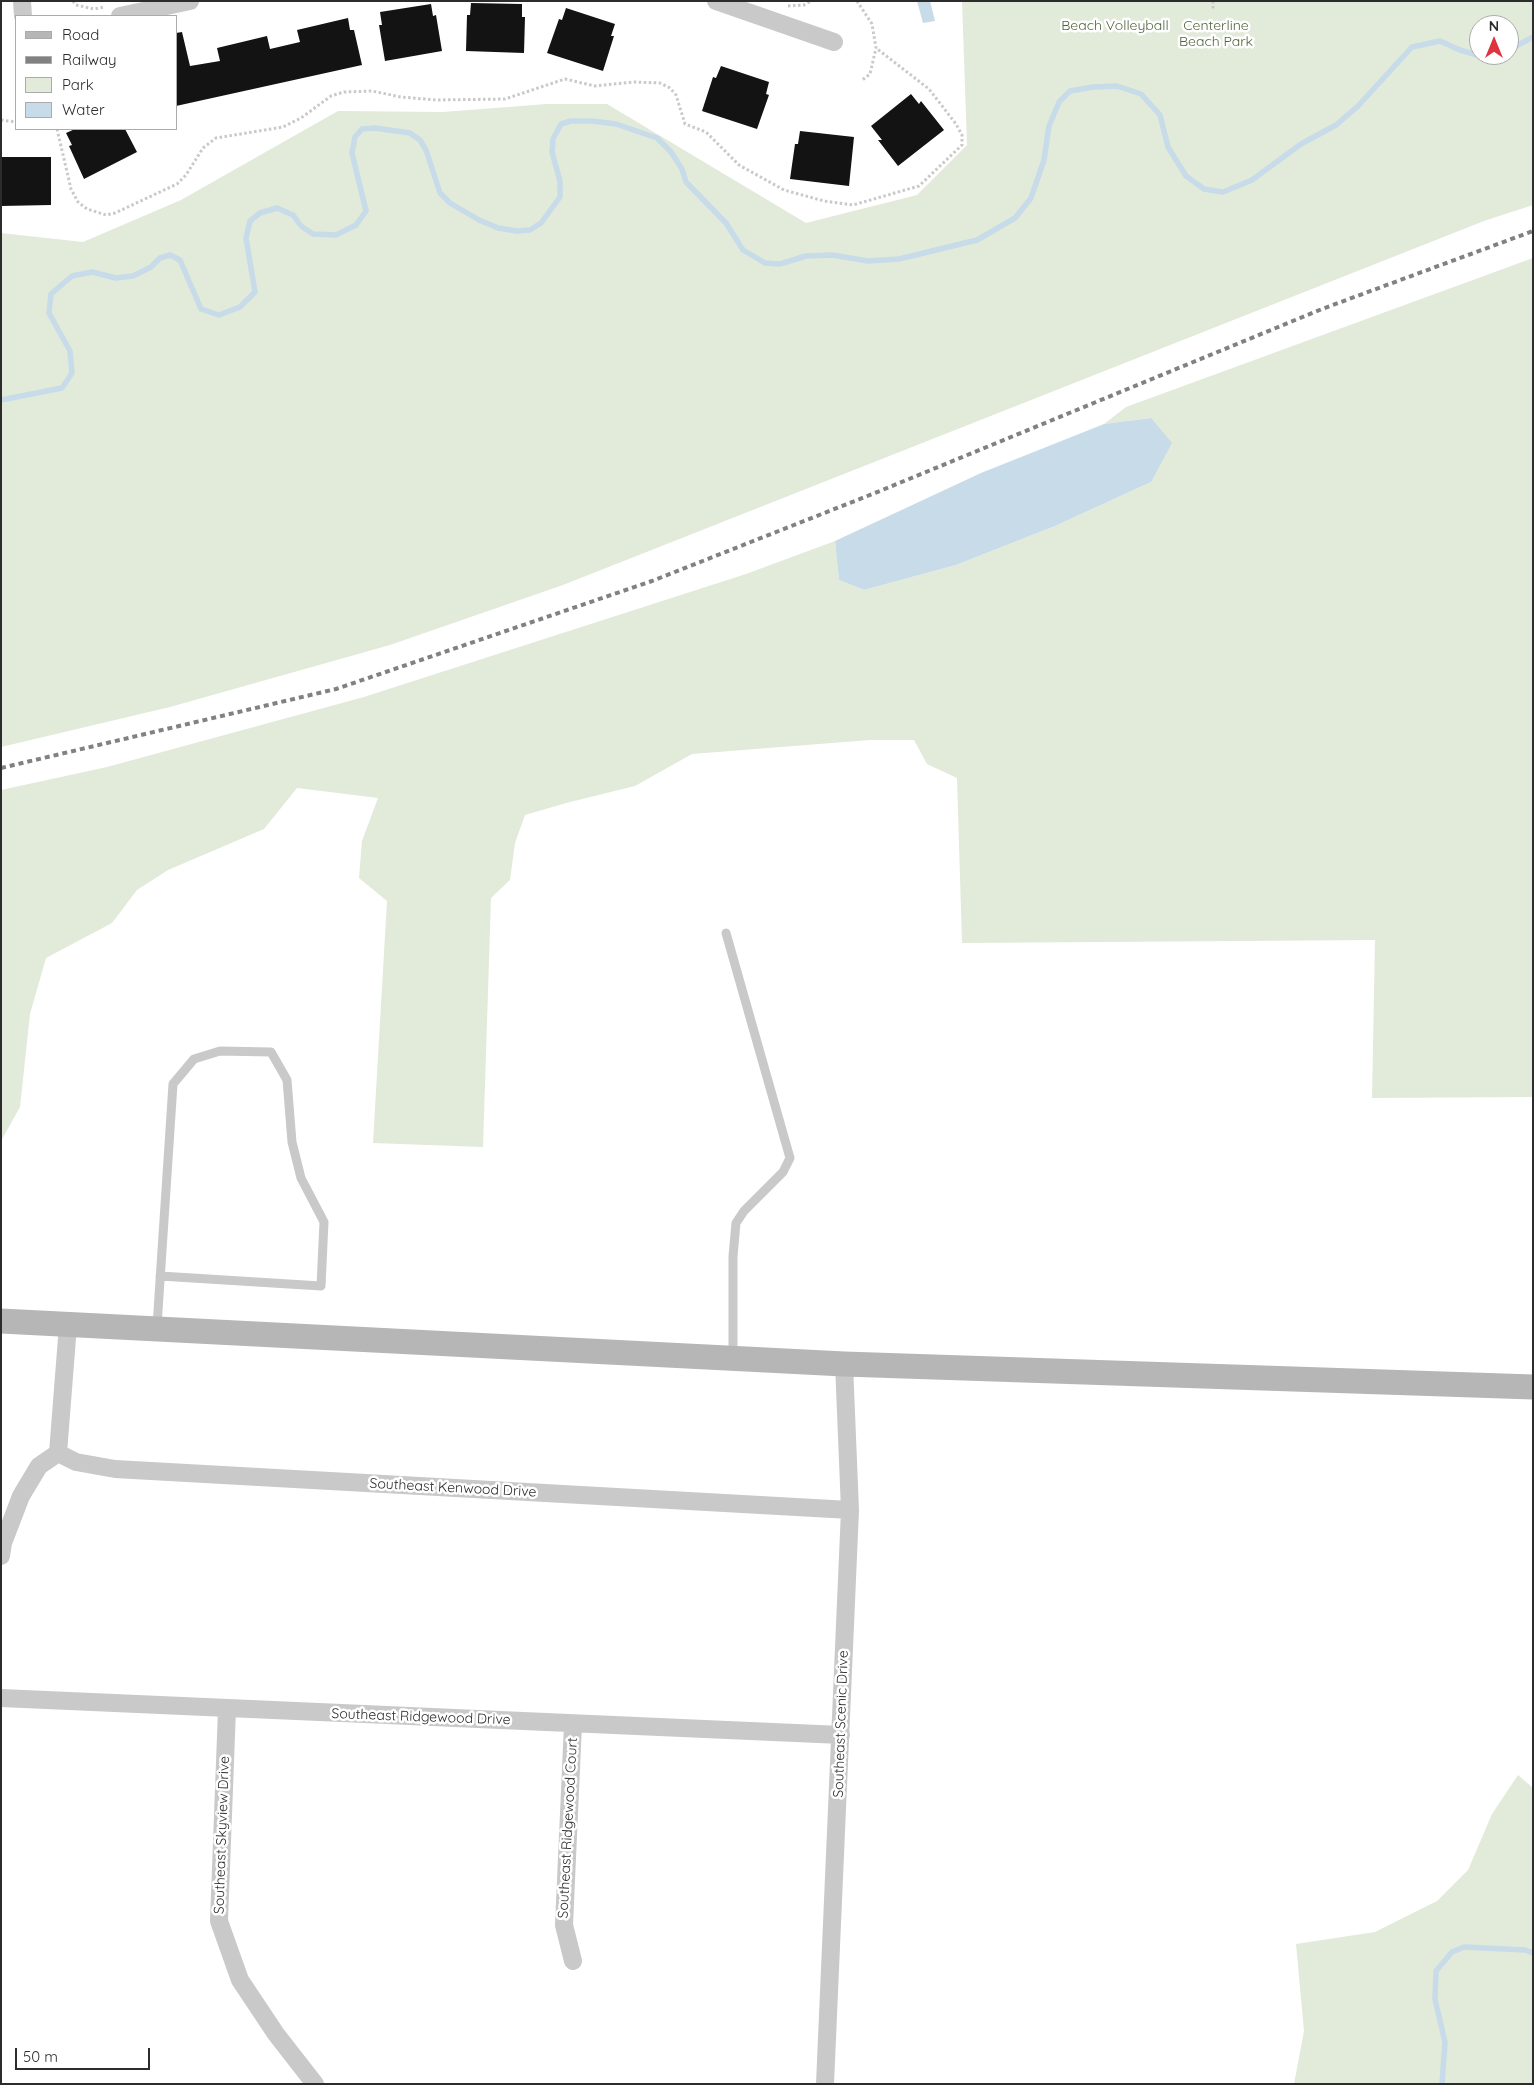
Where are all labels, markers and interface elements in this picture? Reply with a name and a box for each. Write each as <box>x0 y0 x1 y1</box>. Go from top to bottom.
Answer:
legend <box>15 15 178 130</box>
north arrow <box>1469 15 1519 65</box>
text: N <box>1489 17 1499 35</box>
park label: Beach Volleyball <box>1061 18 1169 34</box>
park label: Centerline Beach Park <box>1179 18 1253 50</box>
text: Road <box>62 25 99 44</box>
text: Railway <box>62 50 117 69</box>
text: Park <box>62 75 94 94</box>
text: Water <box>62 100 105 119</box>
street label: Southeast Kenwood Drive <box>369 1475 537 1501</box>
street label: Southeast Scenic Drive <box>830 1650 852 1798</box>
street label: Southeast Ridgewood Drive <box>331 1705 511 1729</box>
street label: Southeast Ridgewood Court <box>555 1737 581 1919</box>
street label: Southeast Skyview Drive <box>211 1756 233 1914</box>
scale bar <box>18 2038 152 2070</box>
text: 50 m <box>23 2047 58 2066</box>

